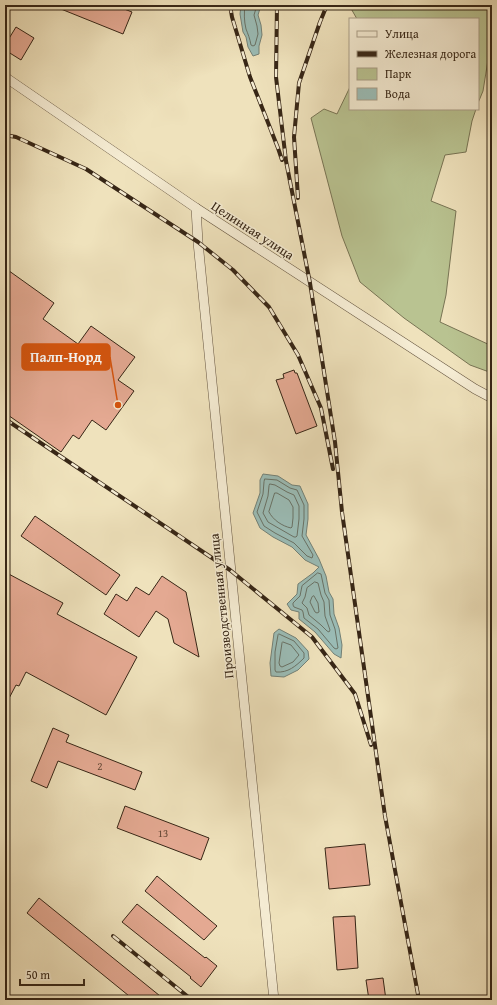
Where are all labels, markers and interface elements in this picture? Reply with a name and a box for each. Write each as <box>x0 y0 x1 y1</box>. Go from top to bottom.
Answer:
legend <box>349 18 479 110</box>
text: Улица <box>385 25 419 42</box>
text: Железная дорога <box>384 45 476 62</box>
text: Парк <box>385 65 412 82</box>
text: Вода <box>385 85 410 102</box>
street label: Целинная улица <box>208 197 298 265</box>
callout: Палп-Норд <box>22 344 110 370</box>
text: Палп-Норд <box>30 347 102 367</box>
street label: Производственная улица <box>204 532 239 679</box>
house number: 2 <box>97 758 103 774</box>
house number: 13 <box>158 825 168 841</box>
scale bar <box>20 961 84 987</box>
text: 50 m <box>26 966 50 983</box>

